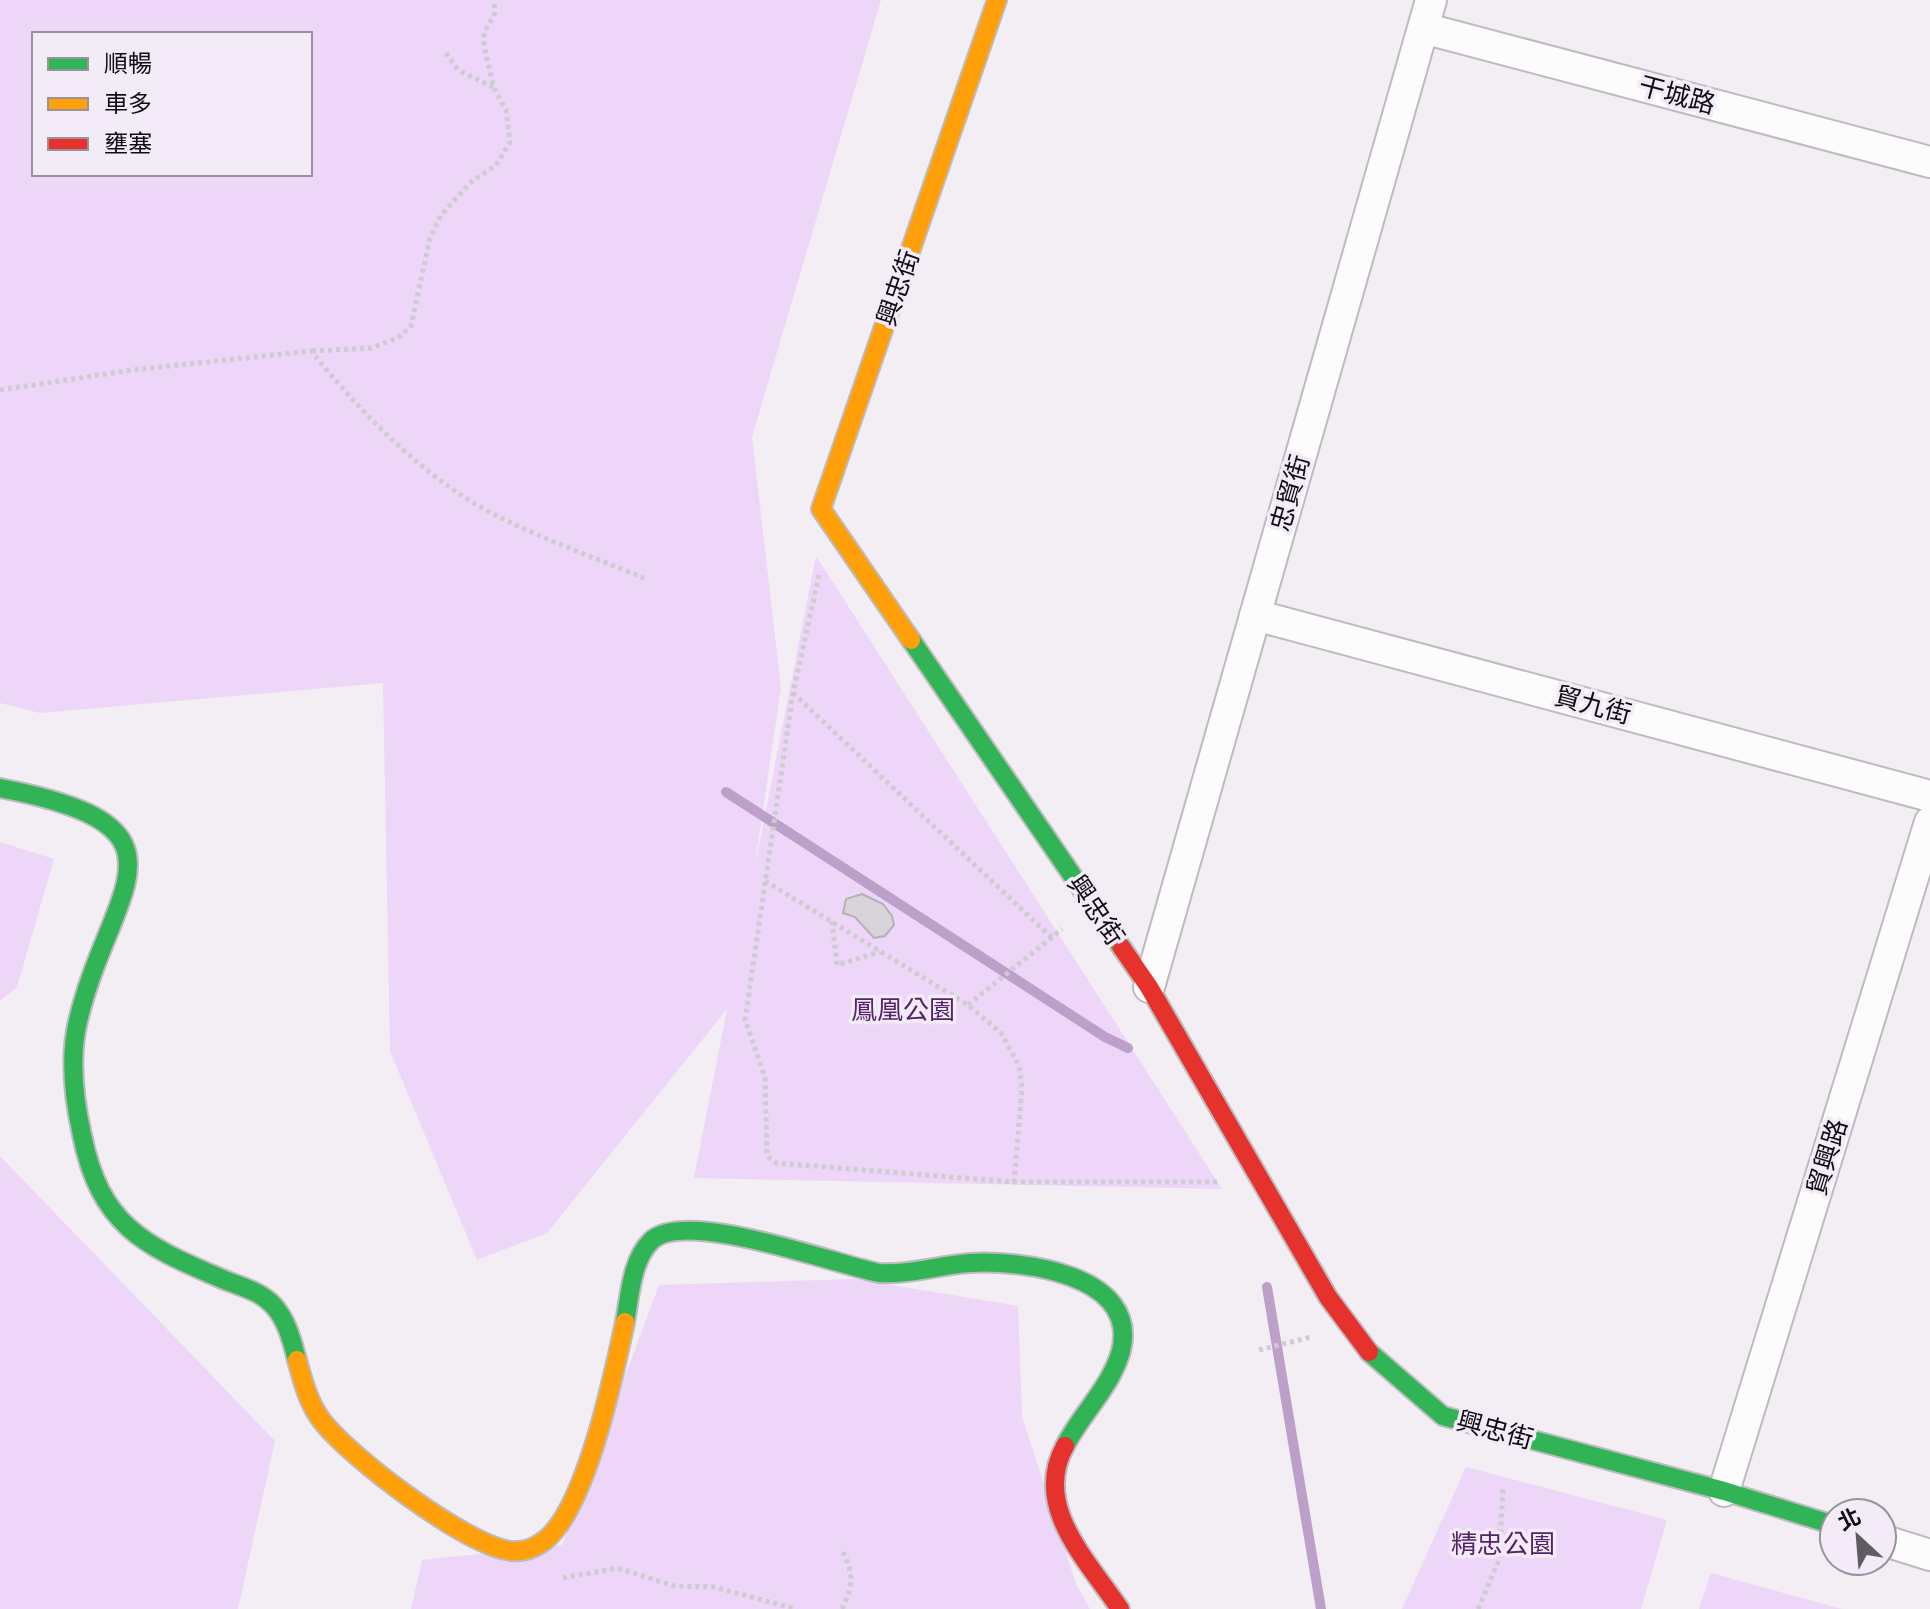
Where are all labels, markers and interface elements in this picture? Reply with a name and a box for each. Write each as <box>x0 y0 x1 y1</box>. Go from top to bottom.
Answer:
legend <box>32 32 312 176</box>
text: 順暢 <box>104 50 152 78</box>
street label: 干城路 <box>1635 70 1719 121</box>
text: 車多 <box>104 90 152 118</box>
text: 壅塞 <box>104 130 152 158</box>
street label: 興忠街 <box>871 246 926 330</box>
street label: 忠貿街 <box>1265 451 1316 535</box>
street label: 貿九街 <box>1551 680 1635 731</box>
street label: 興忠街 <box>1061 869 1130 951</box>
park label: 鳳凰公園 <box>851 995 955 1026</box>
street label: 貿興路 <box>1801 1115 1854 1199</box>
street label: 興忠街 <box>1453 1405 1537 1456</box>
north arrow <box>1818 1497 1898 1577</box>
text: 北 <box>1834 1503 1865 1536</box>
park label: 精忠公園 <box>1451 1529 1555 1560</box>

